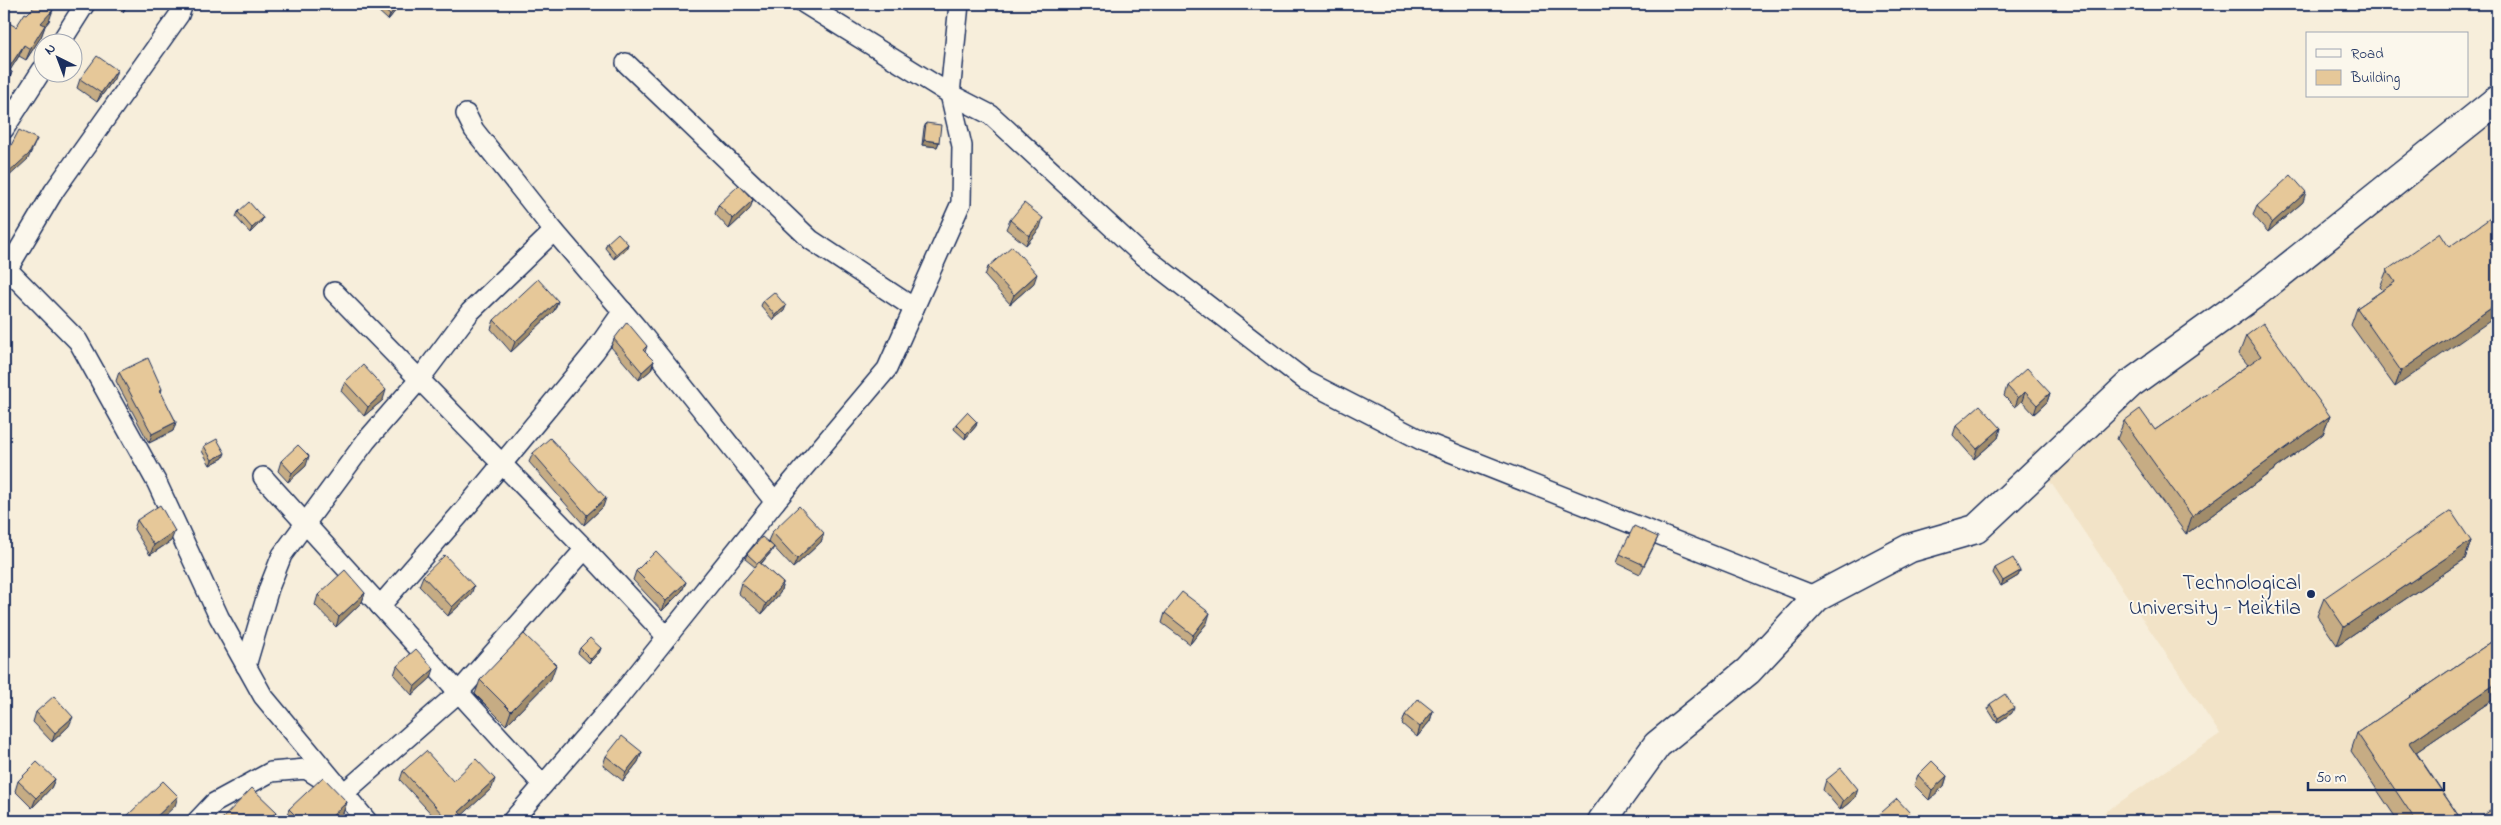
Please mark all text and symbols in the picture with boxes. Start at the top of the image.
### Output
north arrow [32,32,82,82]
legend [2306,32,2468,98]
text: N [40,38,61,60]
text: Road [2351,43,2384,65]
text: Building [2350,67,2400,90]
place label: Technological University - Meiktila [2129,568,2301,626]
marker: Technological University - Meiktila [2305,588,2317,600]
scale bar [2308,760,2445,792]
text: 50 m [2316,767,2347,789]

